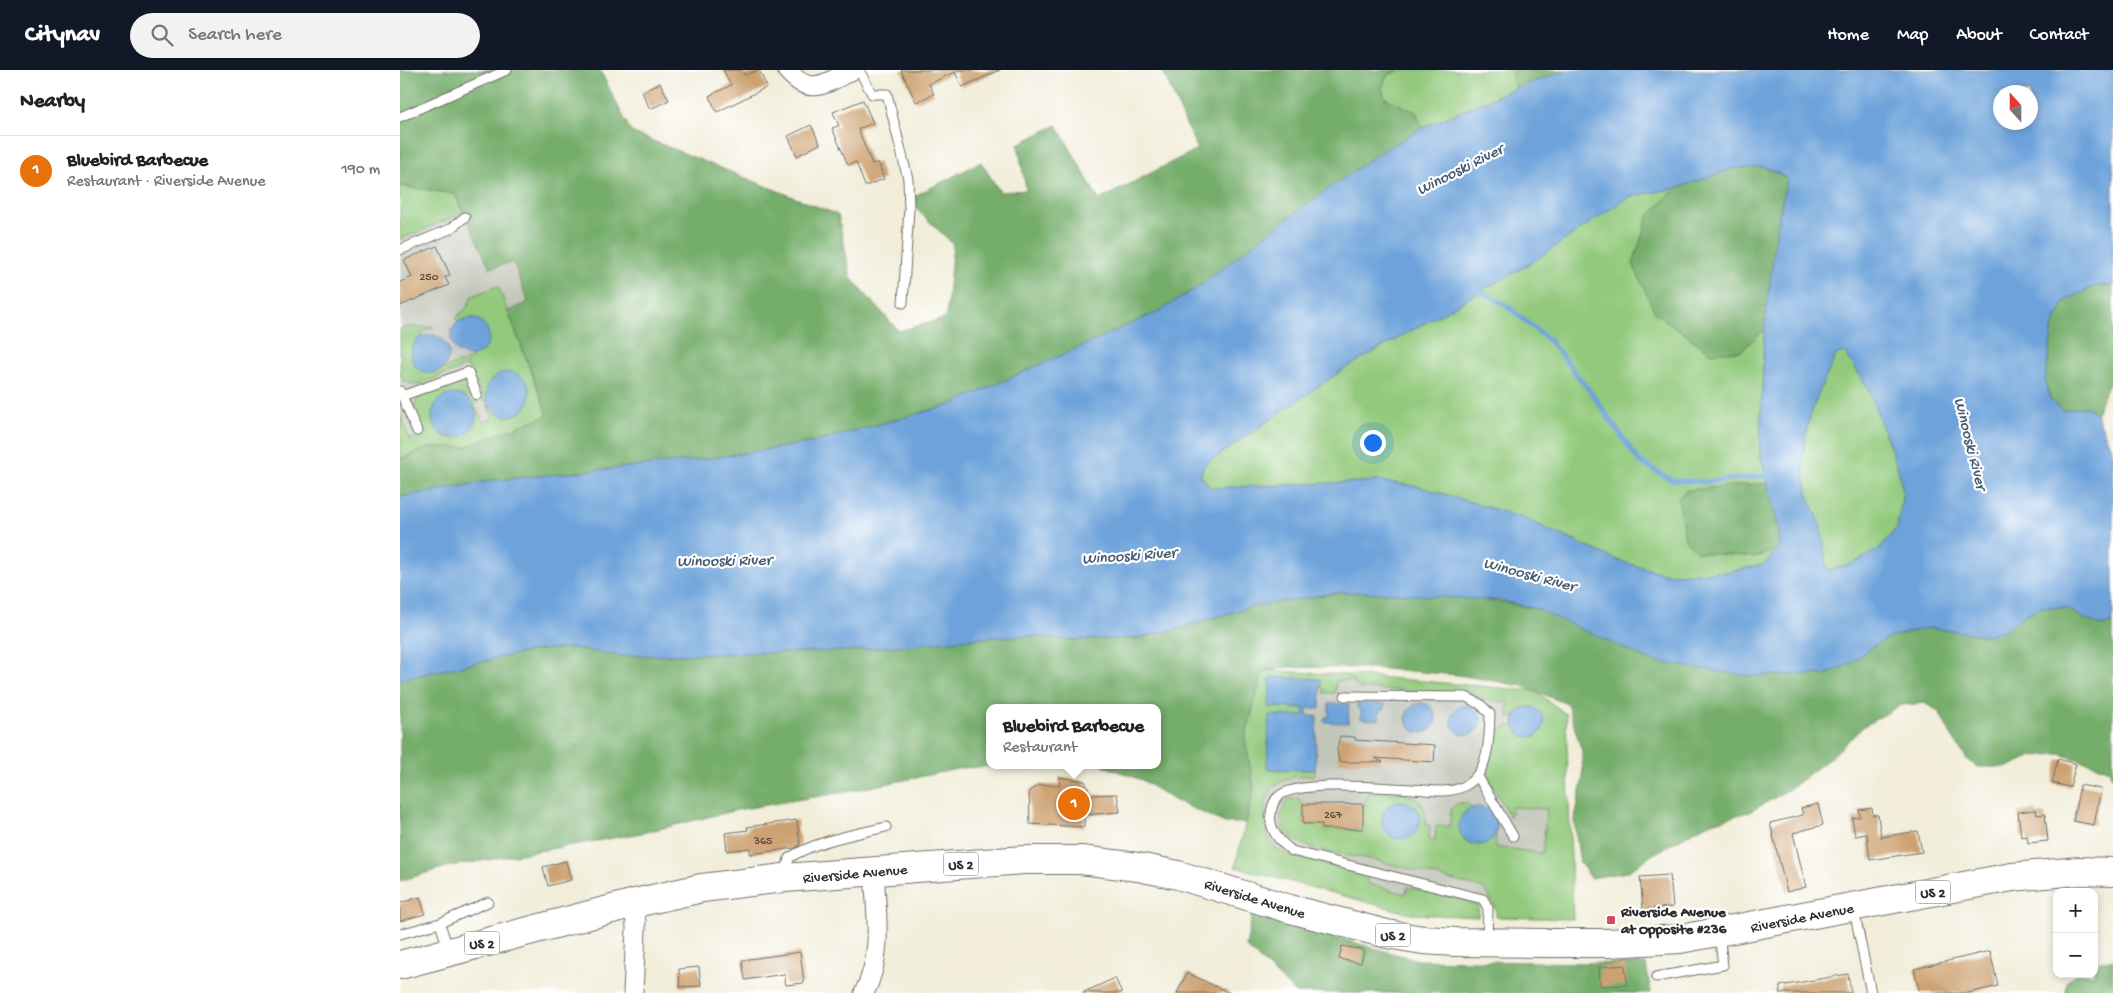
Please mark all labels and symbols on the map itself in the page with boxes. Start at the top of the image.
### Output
north arrow [1993,85,2038,130]
water label: Winooski River [1414,140,1510,201]
house number: 250 [419,271,439,285]
water label: Winooski River [1948,396,1990,495]
your location [1360,430,1386,456]
water label: Winooski River [1082,544,1180,570]
water label: Winooski River [677,552,775,573]
water label: Winooski River [1481,555,1580,599]
pin: 1 [1058,785,1090,823]
house number: 267 [1324,809,1343,823]
house number: 365 [753,835,772,849]
road number: US 2 [944,852,978,876]
street label: Riverside Avenue [802,861,908,889]
street label: Riverside Avenue [1202,876,1307,924]
road number: US 2 [1916,880,1950,904]
street label: Riverside Avenue [1749,900,1856,938]
place label: Riverside Avenue at Opposite #236 [1620,904,1727,939]
marker: Riverside Avenue at Opposite #236 [1605,914,1617,926]
road number: US 2 [1376,924,1410,946]
road number: US 2 [464,931,500,954]

